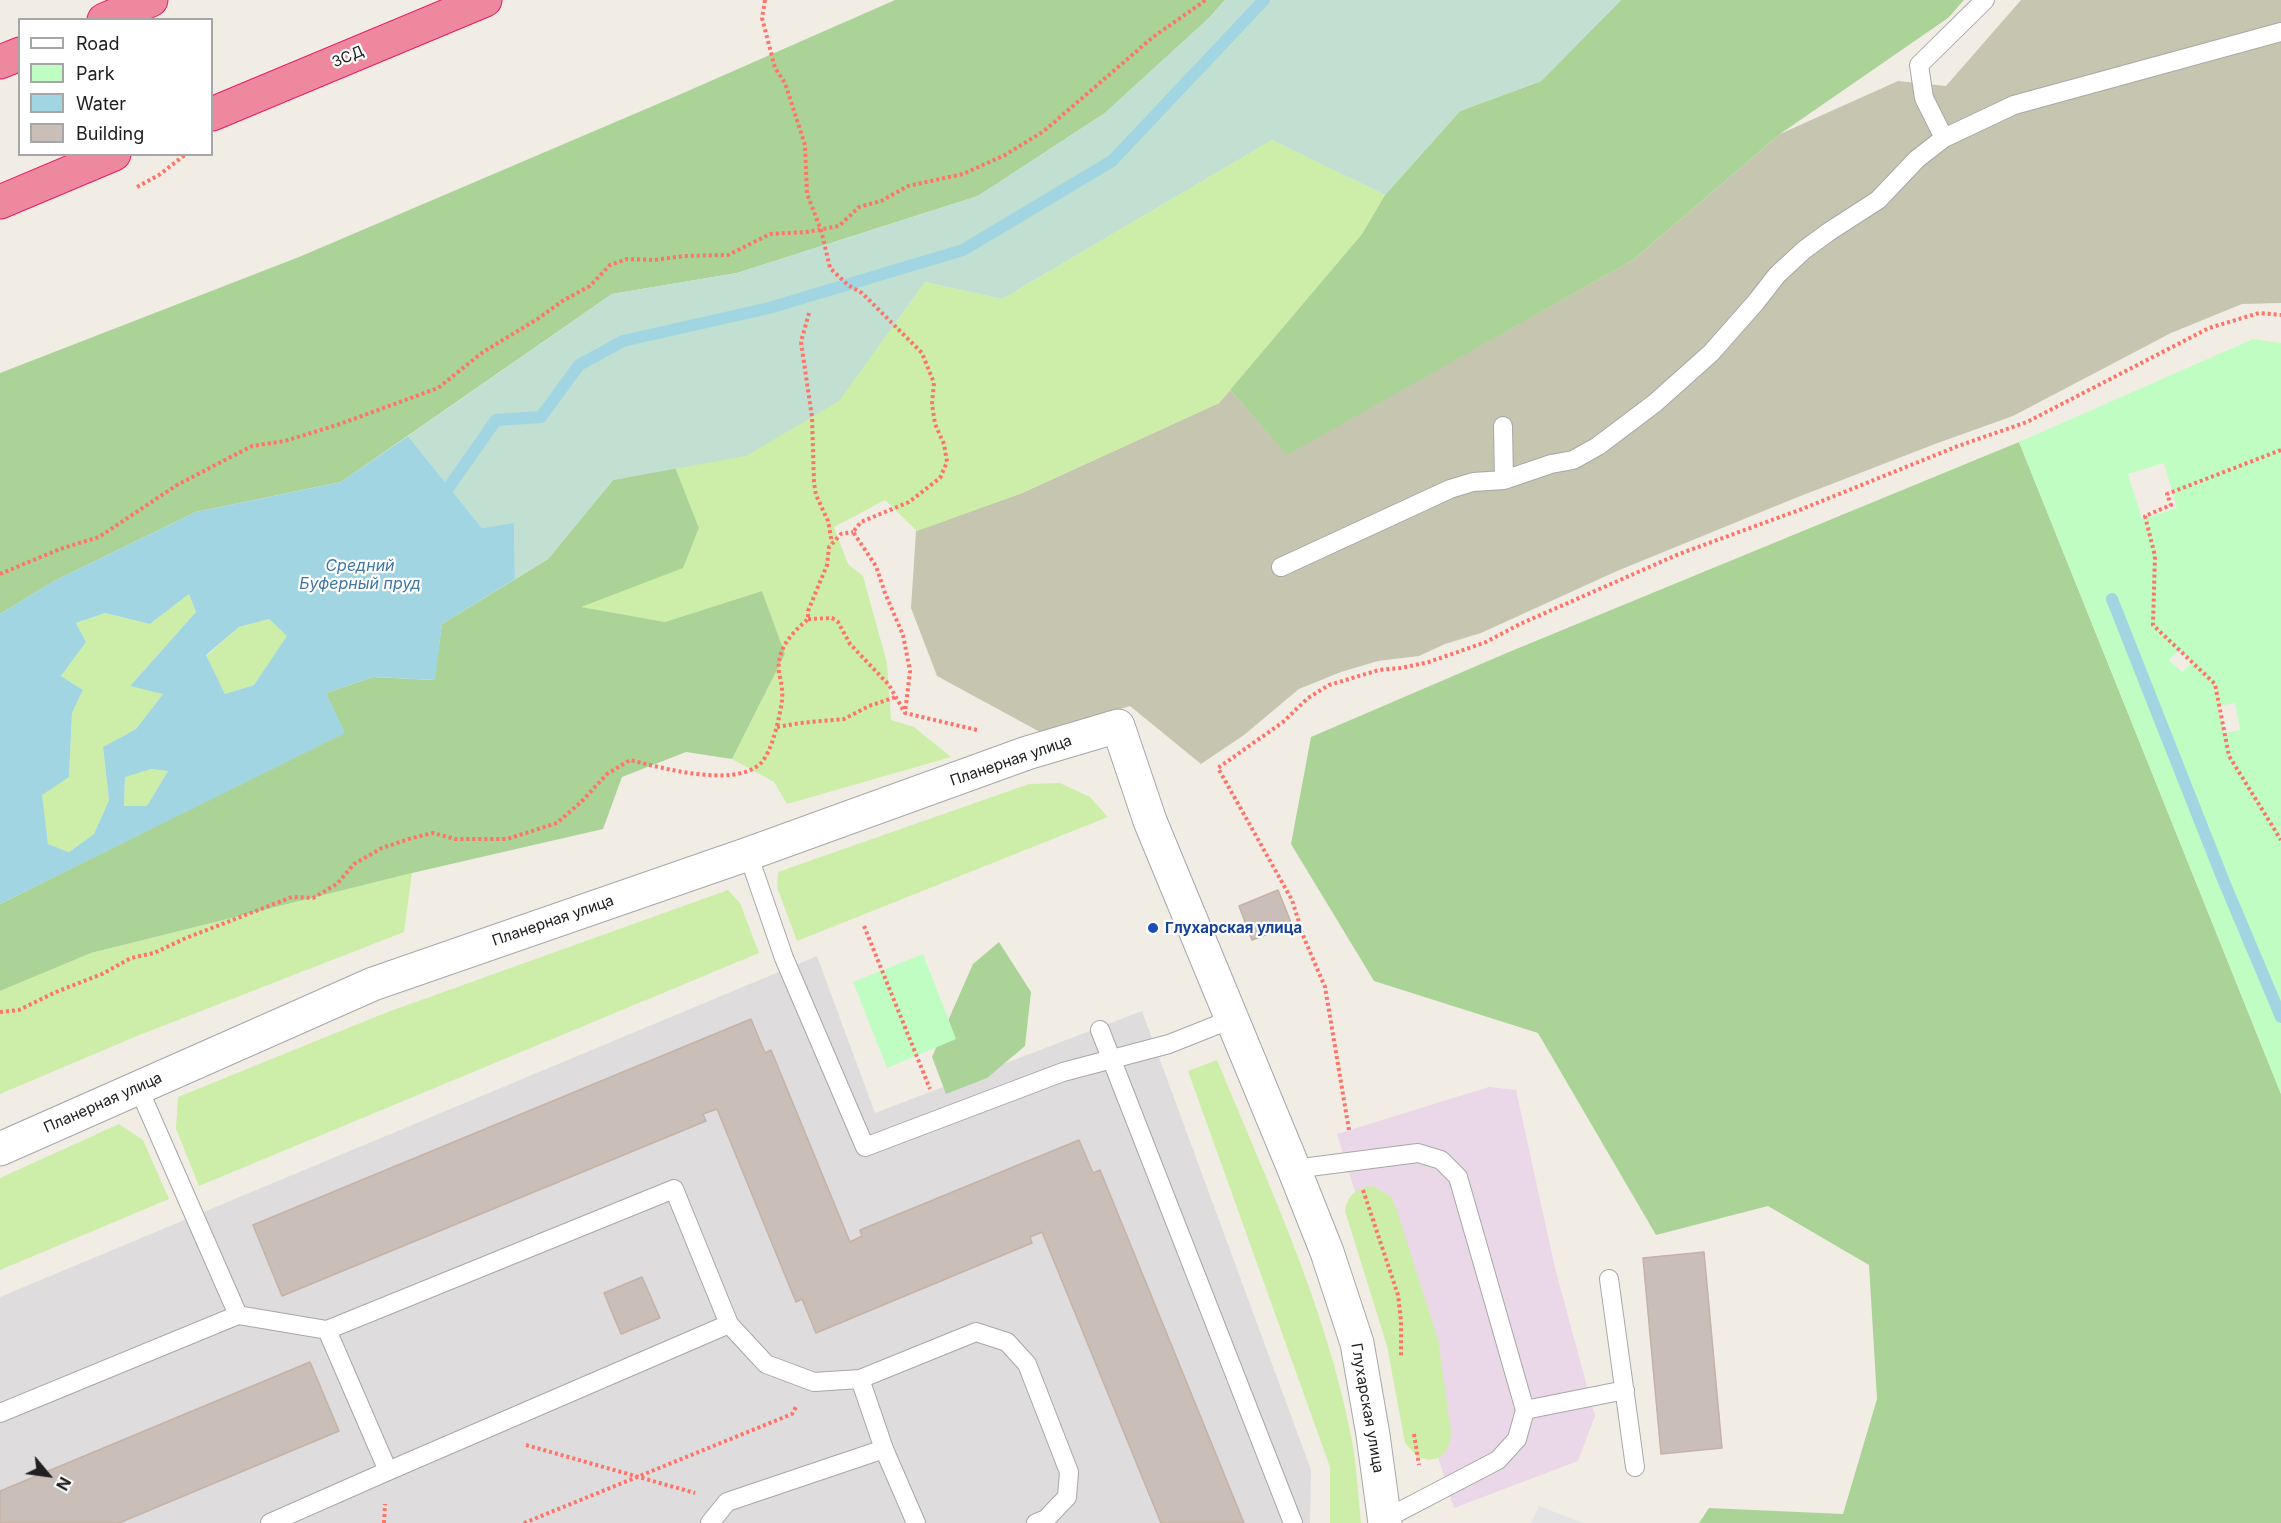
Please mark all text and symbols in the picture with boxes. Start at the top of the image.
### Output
legend [18,18,213,156]
text: Road [76,33,119,54]
street label: ЗСД [330,42,366,72]
text: Park [76,63,115,84]
text: Water [76,93,126,114]
text: Building [76,123,144,144]
water label: Средний Буферный пруд [299,556,421,594]
street label: Планерная улица [948,732,1074,790]
street label: Планерная улица [490,892,616,950]
place label: Глухарская улица [1165,919,1302,937]
marker: Глухарская улица [1146,921,1160,935]
street label: Планерная улица [41,1069,165,1137]
street label: Глухарская улица [1347,1342,1387,1474]
north arrow [18,1445,78,1505]
text: N [52,1474,75,1494]

